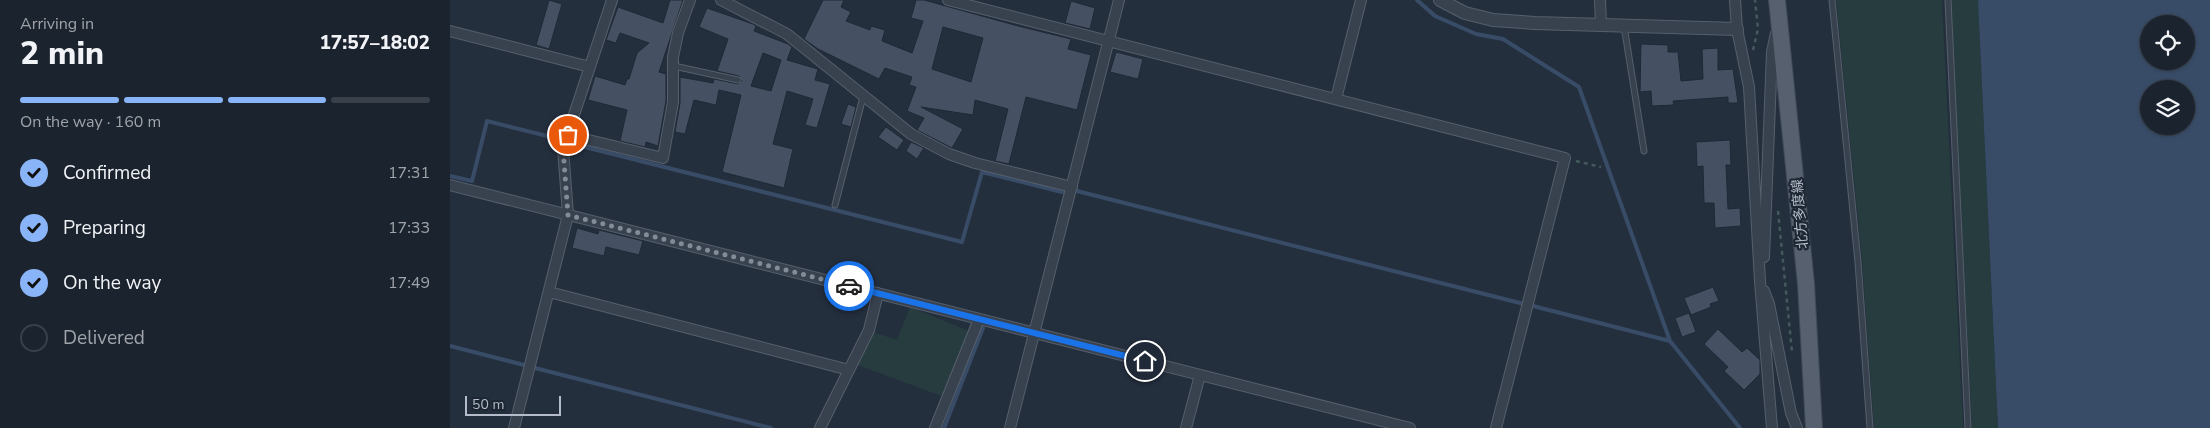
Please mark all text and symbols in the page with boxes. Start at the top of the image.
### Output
text: Arriving in [20,13,94,35]
map controls [2140,15,2195,135]
button: locate [2140,15,2195,70]
text: 17:57–18:02 [319,30,430,56]
text: 2 min [20,32,104,75]
button: layers [2140,80,2195,135]
text: On the way · 160 m [20,111,161,133]
pin [547,114,589,156]
icon: bag [554,121,582,149]
icon: check [20,159,48,187]
text: Confirmed [63,160,151,186]
text: 17:31 [388,162,430,184]
street label: 北方多度線 [1787,178,1813,250]
icon: check [20,214,48,242]
text: Preparing [63,215,146,241]
text: 17:33 [388,217,430,239]
courier [824,261,874,311]
icon: check [20,269,48,297]
text: On the way [63,270,161,296]
text: 17:49 [388,272,430,294]
icon: car [835,272,863,300]
text: Delivered [63,325,145,351]
pin [1124,340,1166,382]
icon: home [1131,347,1159,375]
scale bar [465,393,561,416]
text: 50 m [472,395,504,414]

